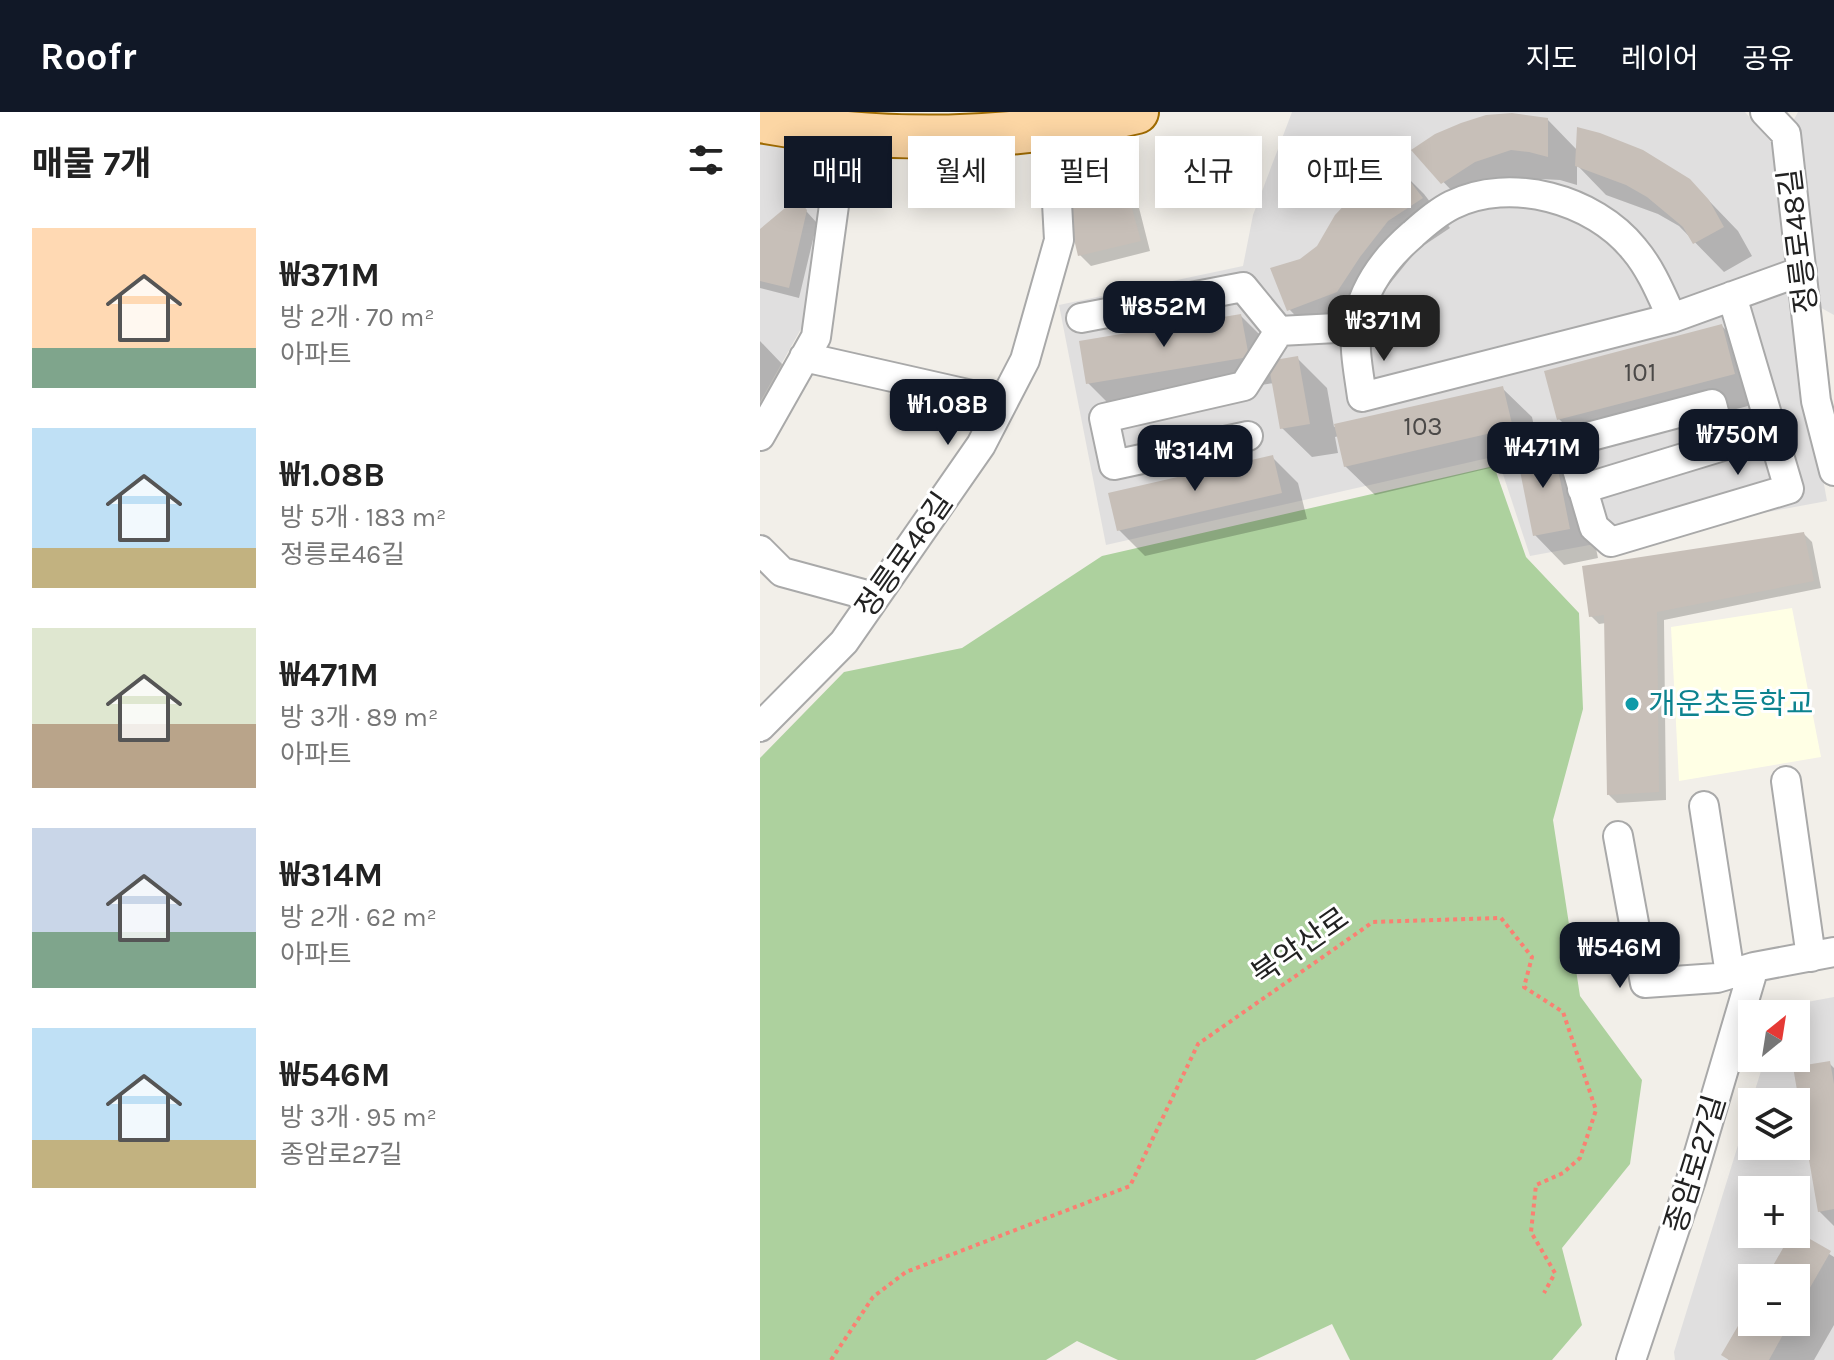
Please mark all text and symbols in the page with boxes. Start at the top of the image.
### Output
text: Roofr [40,34,136,79]
text: 지도 [1526,42,1577,75]
text: 레이어 [1621,42,1698,75]
text: 공유 [1742,42,1794,75]
chip: 매매 [784,136,892,208]
chip: 월세 [908,136,1015,208]
chip: 필터 [1031,136,1139,208]
chip: 신규 [1155,136,1262,208]
chip: 아파트 [1278,136,1411,208]
icon: filters [684,138,728,182]
text: 매물 7개 [32,144,151,184]
street label: 정릉로48길 [1771,167,1825,315]
text: ₩371M [280,255,380,295]
icon: home [96,260,192,356]
pin: ₩852M [1108,281,1220,349]
text: ₩852M [1121,291,1207,322]
pin: ₩371M [1328,295,1440,363]
text: 방 2개 · 70 m² [280,302,435,333]
text: ₩371M [1346,305,1422,336]
text: 아파트 [280,339,352,370]
house number: 101 [1624,357,1656,388]
pin: ₩1.08B [883,379,1013,447]
text: ₩1.08B [908,389,988,420]
pin: ₩750M [1682,409,1794,477]
house number: 103 [1403,411,1443,442]
text: ₩750M [1697,419,1779,450]
pin: ₩471M [1487,422,1599,490]
pin: ₩314M [1139,425,1251,493]
text: ₩471M [1505,432,1581,463]
text: ₩314M [1156,435,1235,466]
text: ₩1.08B [280,455,385,495]
icon: home [96,460,192,556]
street label: 정릉로46길 [848,486,960,624]
text: 방 5개 · 183 m² [280,502,447,533]
text: 정릉로46길 [280,539,405,570]
text: ₩471M [280,655,379,695]
icon: home [96,660,192,756]
place label: 개운초등학교 [1648,686,1814,722]
marker: 개운초등학교 [1623,695,1641,713]
text: 방 3개 · 89 m² [280,702,438,733]
text: 아파트 [280,739,352,770]
text: ₩314M [280,855,383,895]
icon: home [96,860,192,956]
street label: 북악산로 [1244,900,1356,992]
text: 방 2개 · 62 m² [280,902,437,933]
pin: ₩546M [1564,922,1676,990]
text: ₩546M [1578,932,1662,963]
text: 아파트 [280,939,352,970]
north arrow [1738,1000,1810,1072]
map controls [1738,1000,1810,1336]
text: ₩546M [280,1055,390,1095]
icon: home [96,1060,192,1156]
button: layers [1738,1088,1810,1160]
street label: 종암로27길 [1657,1091,1733,1237]
text: 방 3개 · 95 m² [280,1102,437,1133]
text: 종암로27길 [280,1139,403,1170]
button: + [1738,1176,1810,1248]
button: − [1738,1264,1810,1336]

